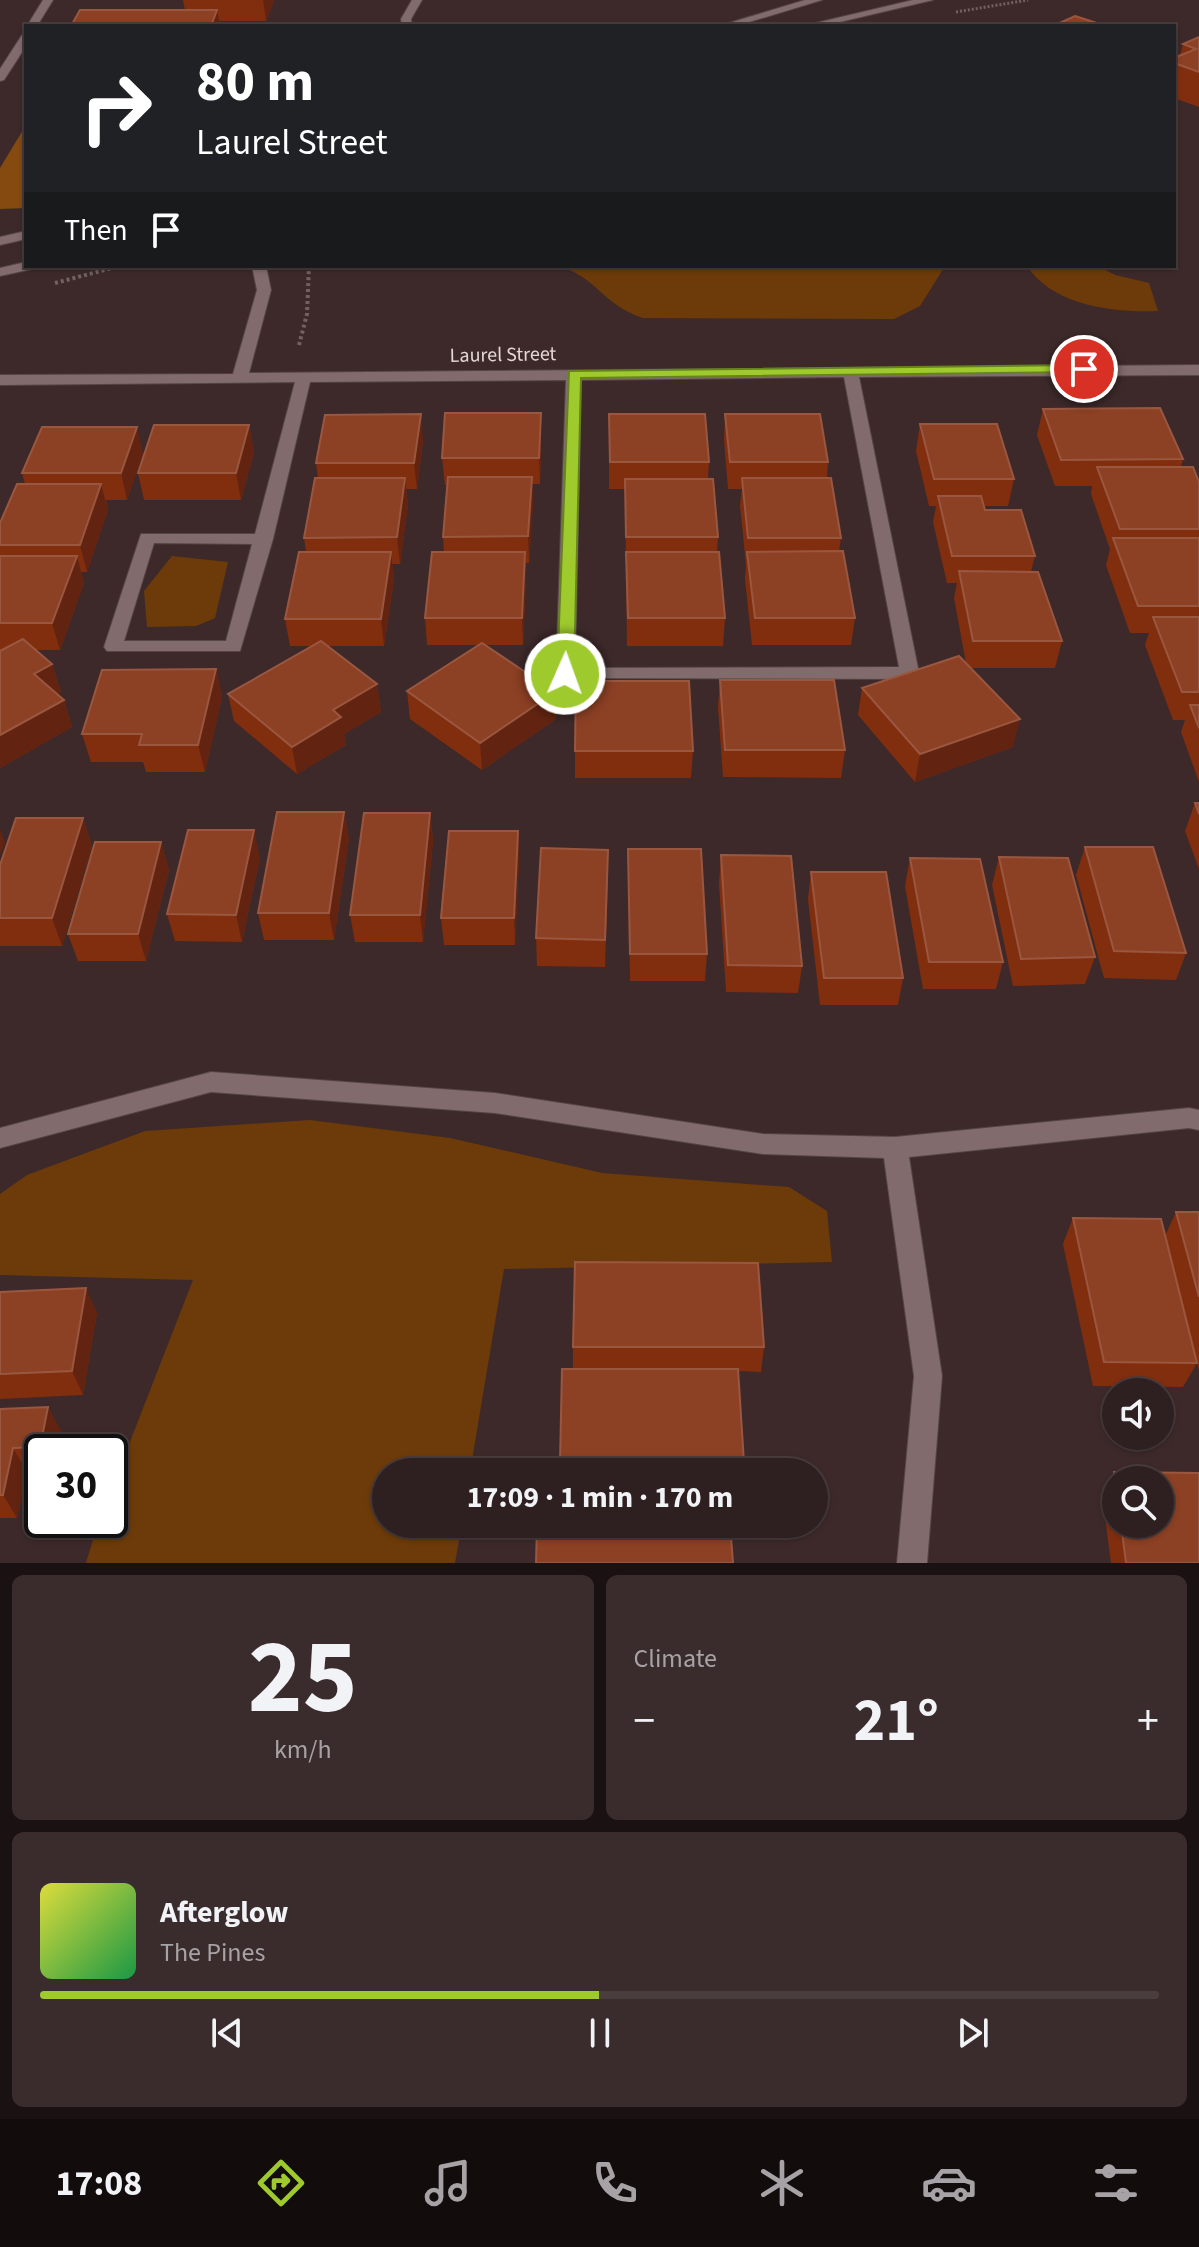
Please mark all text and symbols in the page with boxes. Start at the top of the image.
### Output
text: 80 m [196,43,314,122]
icon: right [64,56,168,160]
text: Laurel Street [196,117,388,168]
icon: arrive [144,208,188,252]
text: Then [64,209,128,252]
pin [1050,335,1118,403]
street label: Laurel Street [449,340,557,370]
icon: arrive [1062,347,1106,391]
position arrow [523,632,607,716]
map controls [1102,1378,1174,1538]
button: sound [1102,1378,1174,1450]
speed limit sign: 30 [24,1434,128,1538]
button: search [1102,1466,1174,1538]
text: 17:09 · 1 min · 170 m [467,1476,733,1519]
text: 25 [248,1605,358,1753]
text: Climate [634,1640,717,1677]
text: 21° [854,1679,939,1764]
text: − [634,1690,655,1753]
text: + [1137,1690,1159,1753]
text: km/h [274,1731,332,1768]
text: Afterglow [160,1891,288,1934]
text: The Pines [160,1934,265,1971]
icon: previous [205,2011,249,2055]
icon: pause [578,2011,622,2055]
icon: next [951,2011,995,2055]
icon: directions [253,2155,309,2211]
icon: music [420,2155,476,2211]
icon: phone [587,2155,643,2211]
icon: climate [754,2155,810,2211]
icon: car [921,2155,977,2211]
icon: filters [1088,2155,1144,2211]
text: 17:08 [55,2158,142,2209]

